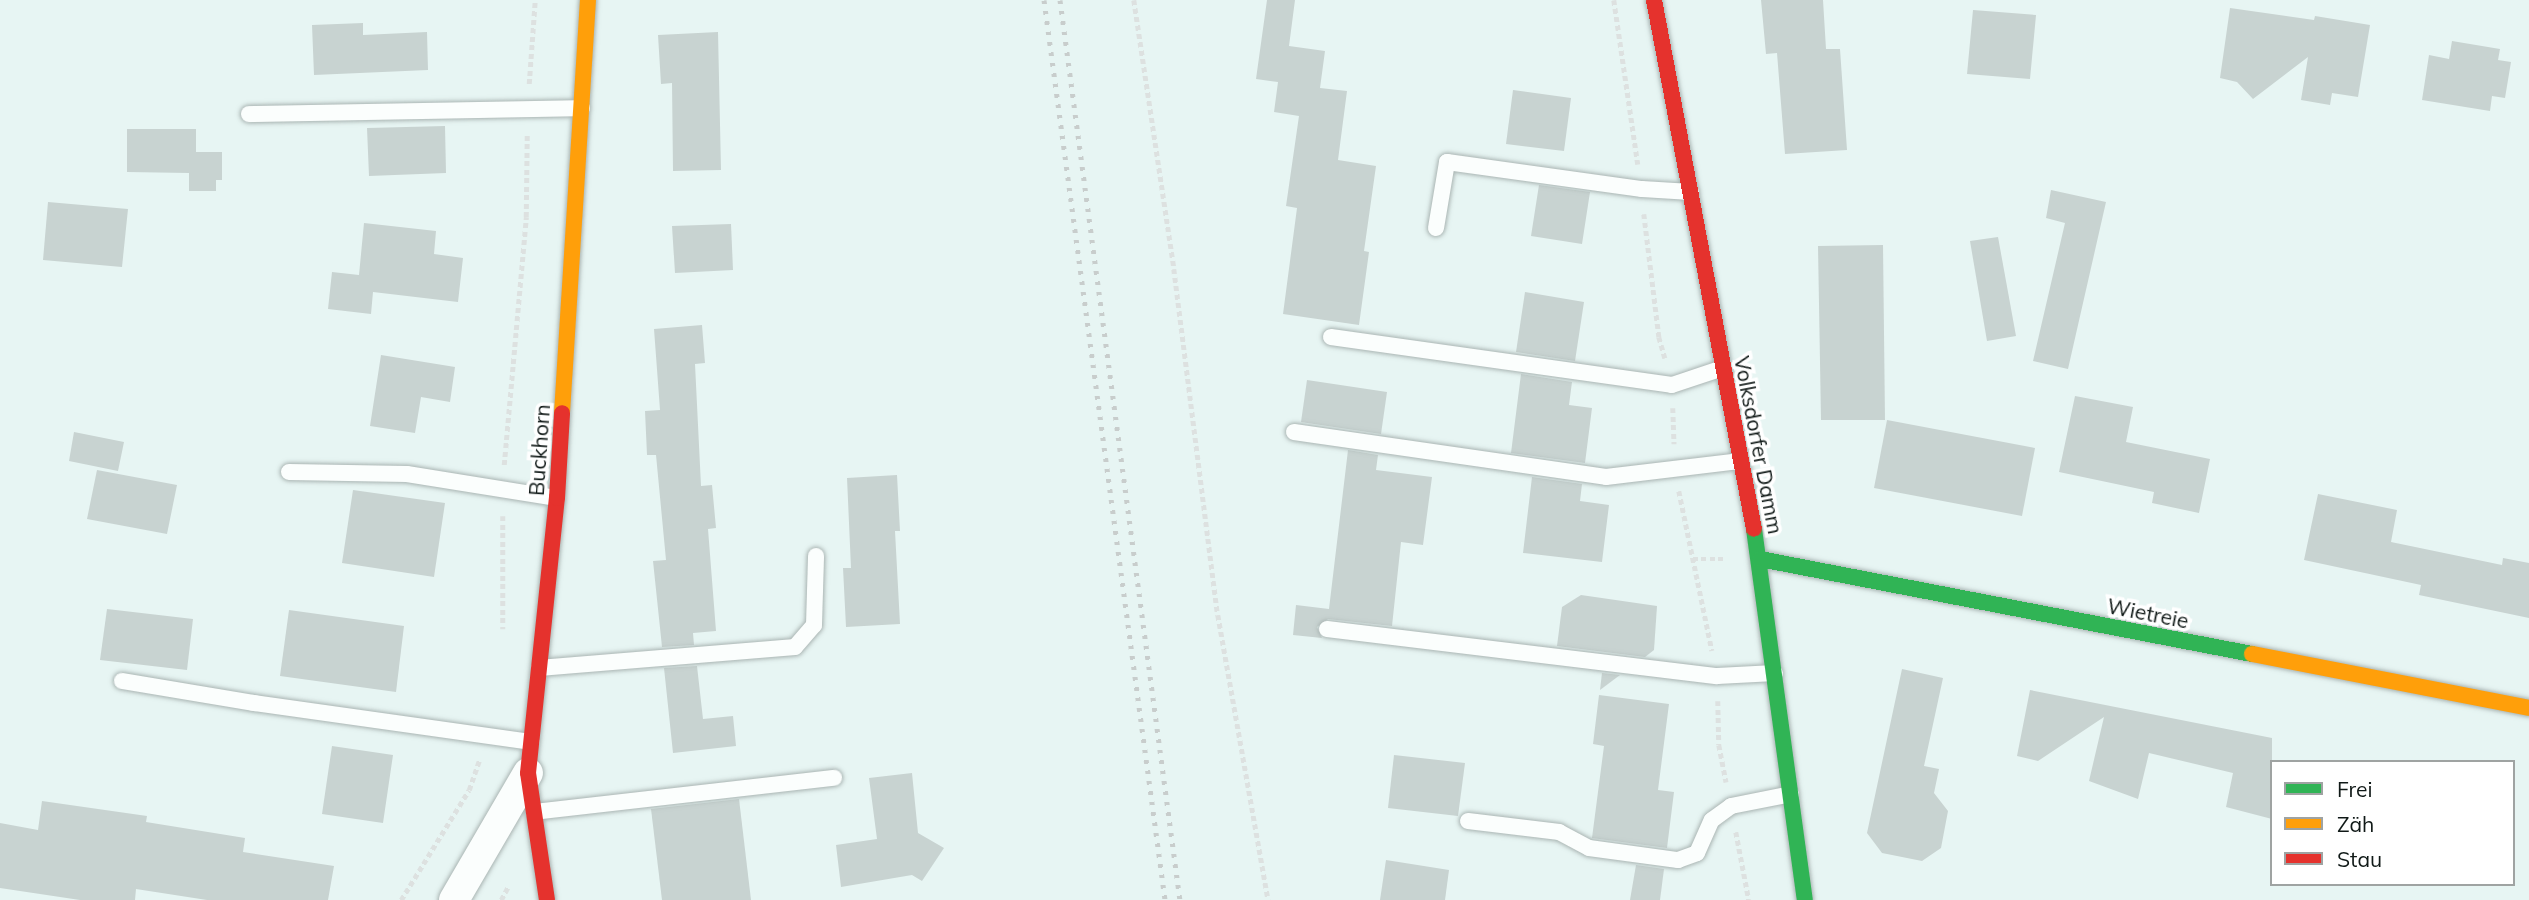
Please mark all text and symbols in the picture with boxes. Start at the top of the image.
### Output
street label: Volksdorfer Damm [1729,354,1789,536]
street label: Buckhorn [523,403,555,497]
street label: Wietreie [2105,593,2191,633]
legend [2270,760,2515,886]
text: Frei [2337,776,2373,802]
text: Zäh [2337,811,2374,837]
text: Stau [2337,846,2382,872]

